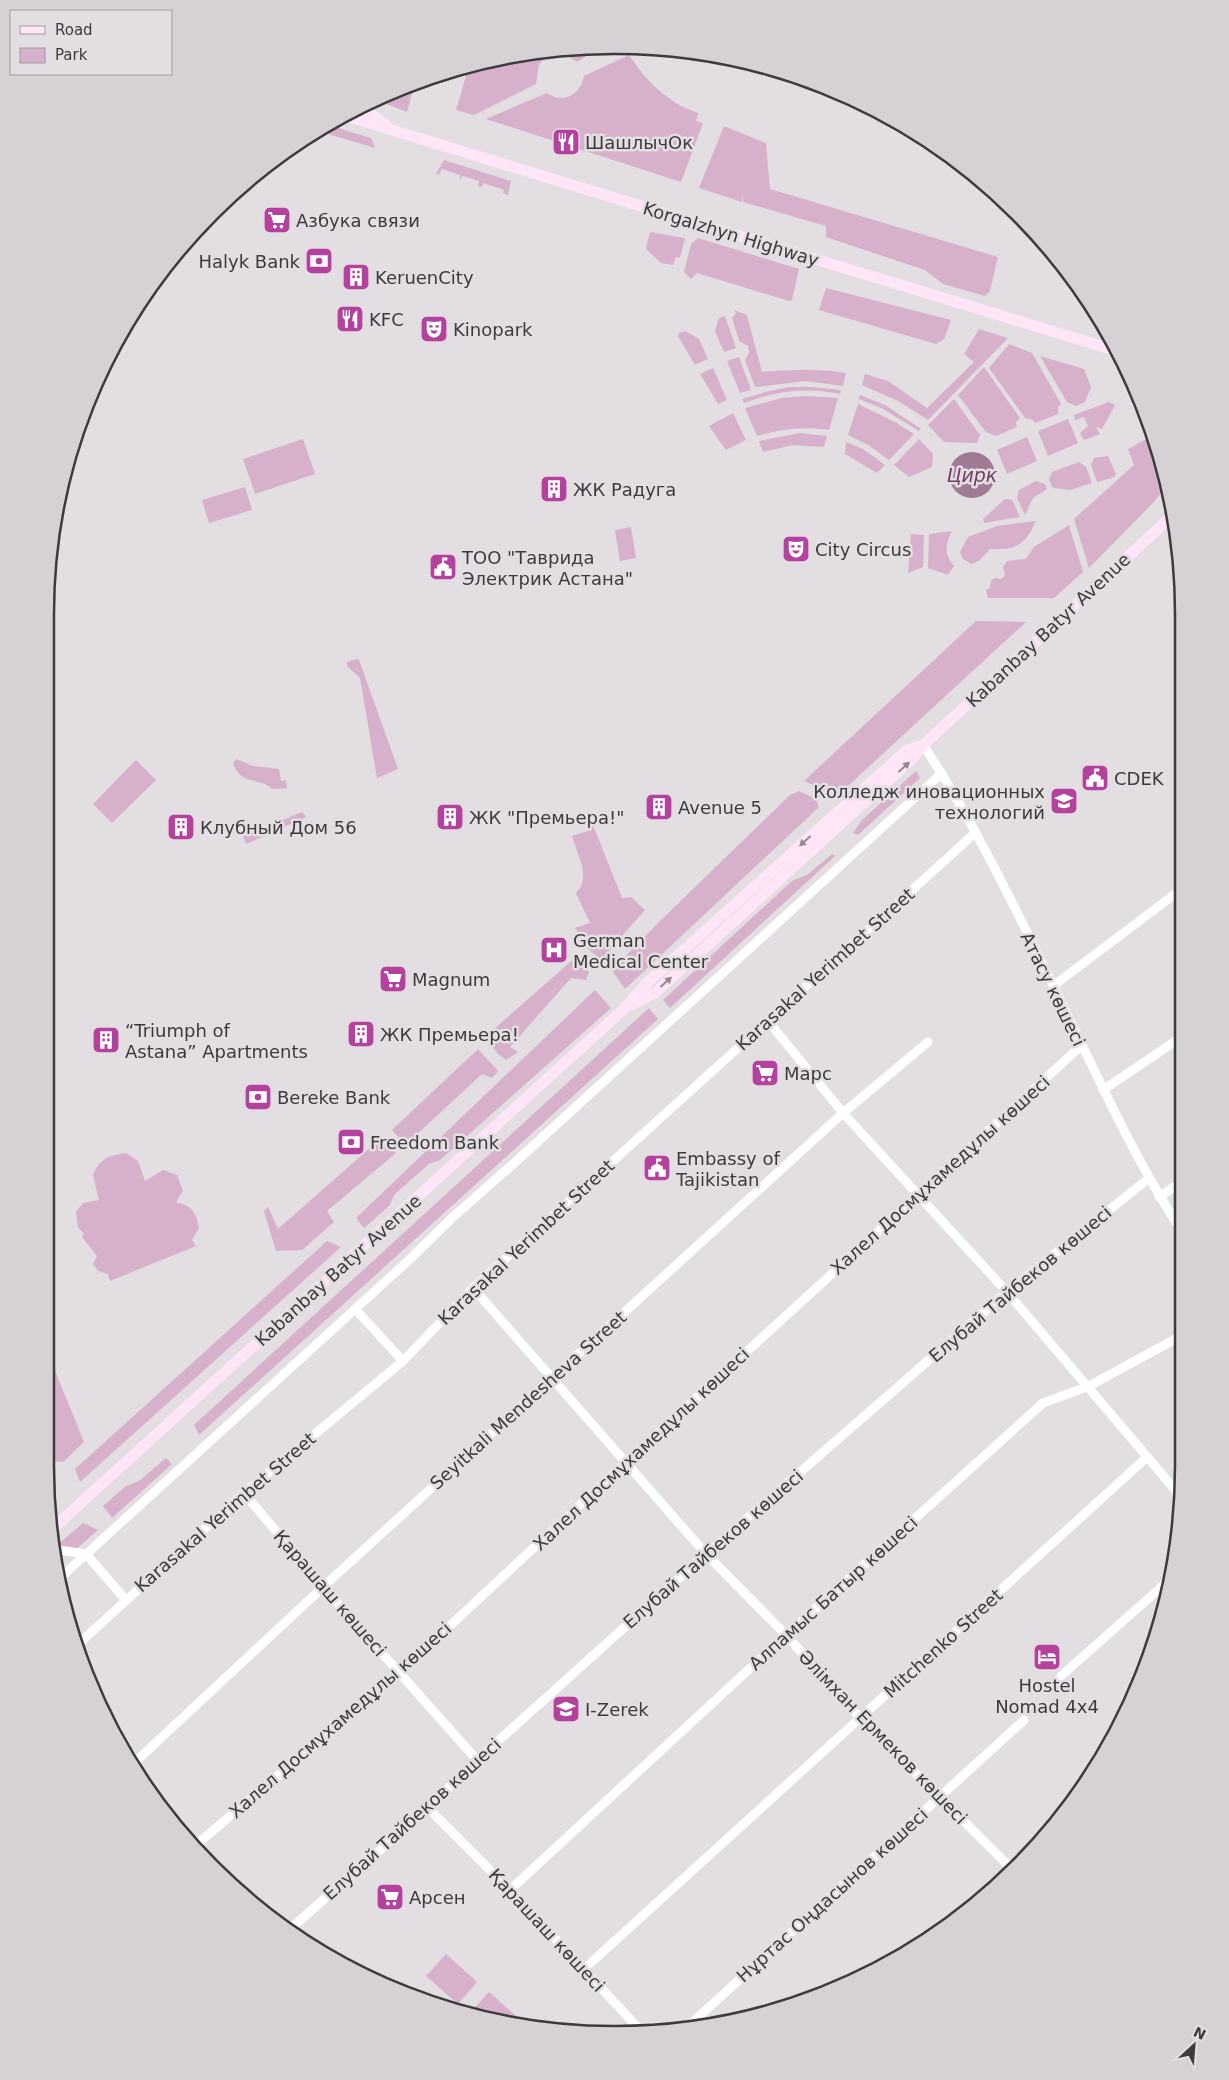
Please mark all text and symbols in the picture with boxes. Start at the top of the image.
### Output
legend [10,10,172,75]
text: Road [55,21,93,39]
text: Park [55,46,88,64]
restaurant icon: ШашлычОк [551,127,581,157]
place label: ШашлычОк [585,132,693,153]
street label: Korgalzhyn Highway [640,197,822,271]
supermarket icon: Азбука связи [262,205,292,235]
place label: Азбука связи [296,210,420,231]
bank icon: Halyk Bank [304,246,334,276]
place label: Halyk Bank [198,251,301,272]
building icon: KeruenCity [341,262,371,292]
place label: KeruenCity [375,267,474,288]
restaurant icon: KFC [335,304,365,334]
place label: KFC [369,309,404,330]
theatre icon: Kinopark [419,314,449,344]
place label: Kinopark [453,319,533,340]
water label: Цирк [947,464,998,486]
building icon: ЖК Радуга [539,474,569,504]
place label: ЖК Радуга [573,479,676,500]
theatre icon: City Circus [781,534,811,564]
place label: City Circus [815,539,911,560]
place label: ТОО "Таврида Электрик Астана" [461,547,633,589]
street label: Kabanbay Batyr Avenue [962,549,1134,711]
public building icon: ТОО "Таврида Электрик Астана" [428,552,458,582]
one-way arrow [897,761,909,773]
public building icon: CDEK [1080,763,1110,793]
place label: CDEK [1114,768,1165,789]
place label: Колледж иновационных технологий [813,781,1045,823]
school or university icon: Колледж иновационных технологий [1049,786,1079,816]
building icon: Avenue 5 [644,792,674,822]
place label: Avenue 5 [678,797,762,818]
building icon: ЖК "Премьера!" [435,802,465,832]
place label: ЖК "Премьера!" [469,807,624,828]
building icon: Клубный Дом 56 [166,812,196,842]
place label: Клубный Дом 56 [200,817,357,838]
one-way arrow [799,835,811,847]
street label: Karasakal Yerimbet Street [731,883,919,1055]
street label: Атасу көшесі [1016,928,1090,1050]
place label: German Medical Center [573,930,709,972]
hospital icon: German Medical Center [539,935,569,965]
supermarket icon: Magnum [378,964,408,994]
place label: Magnum [412,969,490,990]
one-way arrow [660,976,672,988]
building icon: ЖК Премьера! [346,1019,376,1049]
place label: “Triumph of Astana” Apartments [125,1020,308,1062]
place label: ЖК Премьера! [380,1024,519,1045]
building icon: “Triumph of Astana” Apartments [91,1025,121,1055]
supermarket icon: Марс [750,1058,780,1088]
place label: Марс [784,1063,832,1084]
street label: Халел Досмұхамедұлы көшесі [826,1071,1054,1279]
bank icon: Bereke Bank [243,1082,273,1112]
place label: Bereke Bank [277,1087,391,1108]
bank icon: Freedom Bank [336,1127,366,1157]
place label: Freedom Bank [370,1132,500,1153]
place label: Embassy of Tajikistan [675,1148,781,1190]
public building icon: Embassy of Tajikistan [642,1153,672,1183]
street label: Karasakal Yerimbet Street [434,1155,618,1329]
street label: Kabanbay Batyr Avenue [251,1190,425,1350]
street label: Елубай Тайбеков көшесі [925,1202,1115,1366]
street label: Seyitkali Mendesheva Street [426,1306,630,1494]
street label: Халел Досмұхамедұлы көшесі [529,1343,753,1555]
street label: Karasakal Yerimbet Street [130,1428,320,1596]
street label: Елубай Тайбеков көшесі [619,1465,807,1633]
street label: Алпамыс Батыр көшесі [744,1512,922,1674]
street label: Қарашаш көшесі [269,1526,391,1660]
street label: Mitchenko Street [879,1584,1007,1702]
street label: Халел Досмұхамедұлы көшесі [225,1618,455,1822]
hotel icon: Hostel Nomad 4x4 [1032,1642,1062,1672]
street label: Әлімхан Ермеков көшесі [794,1646,972,1828]
place label: Hostel Nomad 4x4 [995,1675,1099,1717]
school or university icon: I-Zerek [551,1694,581,1724]
place label: I-Zerek [585,1699,649,1720]
street label: Елубай Тайбеков көшесі [319,1734,505,1904]
street label: Нұртас Оңдасынов көшесі [732,1804,932,1986]
street label: Қарашаш көшесі [485,1864,609,1996]
supermarket icon: Арсен [375,1882,405,1912]
place label: Арсен [409,1887,465,1908]
north arrow [1169,2020,1219,2070]
text: N [1191,2024,1208,2043]

